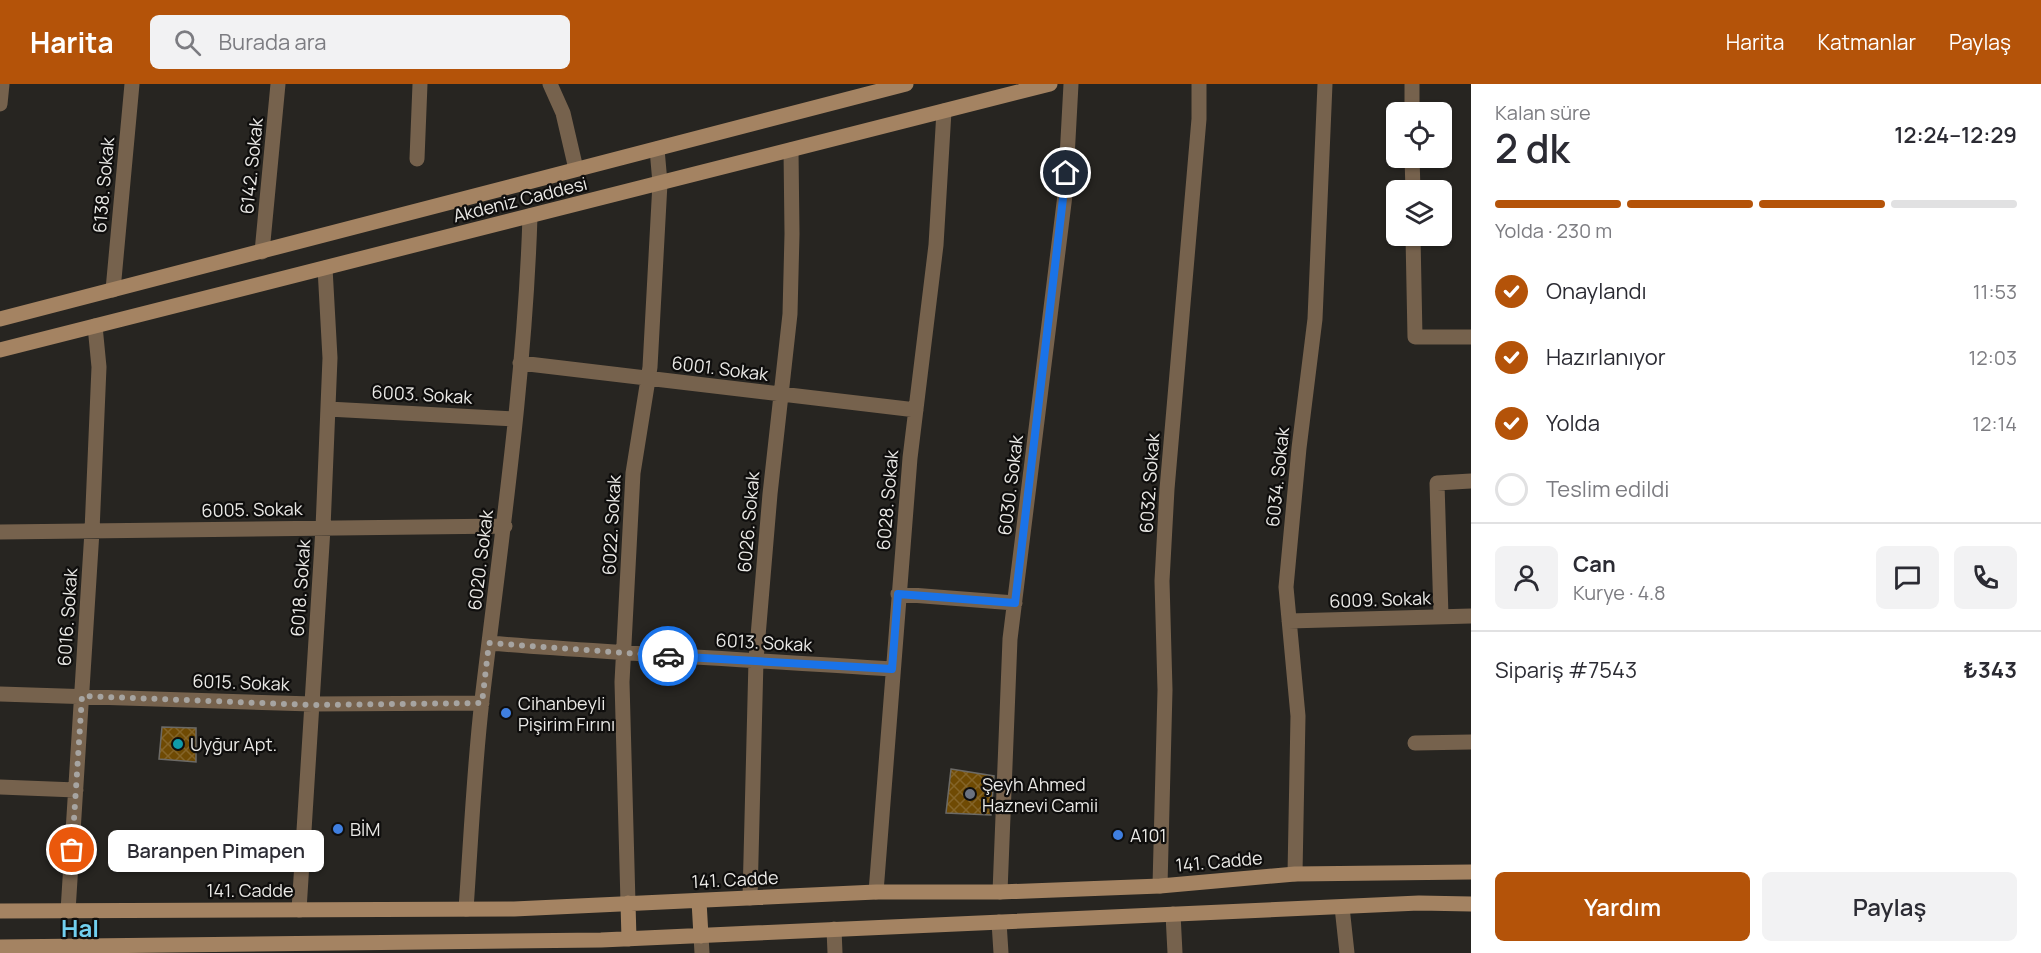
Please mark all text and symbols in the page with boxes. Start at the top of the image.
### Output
search box [150,15,570,69]
text: Harita [30,23,114,61]
icon: search [171,26,204,59]
text: Burada ara [219,27,326,57]
text: Harita [1726,28,1784,56]
text: Katmanlar [1817,28,1916,56]
text: Paylaş [1949,28,2011,56]
text: Kalan süre [1495,99,1591,126]
map controls [1386,102,1452,246]
button: locate [1386,102,1452,168]
street label: 6142. Sokak [234,116,268,215]
text: 12:24–12:29 [1894,120,2017,150]
text: 2 dk [1495,121,1570,175]
street label: 6138. Sokak [87,135,119,234]
pin [1040,147,1091,198]
icon: home [1049,156,1082,189]
street label: Akdeniz Caddesi [450,171,590,227]
button: layers [1386,180,1452,246]
text: Yolda · 230 m [1495,217,1612,244]
icon: check [1495,275,1528,308]
text: Onaylandı [1546,276,1647,306]
text: 11:53 [1973,278,2017,305]
icon: check [1495,341,1528,374]
text: Hazırlanıyor [1546,342,1666,372]
text: 12:03 [1969,344,2017,371]
street label: 6001. Sokak [670,350,771,386]
street label: 6003. Sokak [371,379,474,409]
icon: check [1495,407,1528,440]
text: Yolda [1546,408,1600,438]
text: 12:14 [1972,410,2017,437]
street label: 6034. Sokak [1260,425,1294,528]
street label: 6032. Sokak [1134,431,1165,534]
street label: 6030. Sokak [992,432,1028,537]
street label: 6028. Sokak [871,448,903,551]
street label: 6026. Sokak [732,469,764,574]
street label: 6022. Sokak [596,473,626,576]
text: Teslim edildi [1546,474,1669,504]
street label: 6005. Sokak [201,496,304,522]
street label: 6020. Sokak [462,507,498,612]
street label: 6018. Sokak [285,538,315,637]
button: person [1495,546,1558,609]
button: chat [1876,546,1939,609]
button: phone [1954,546,2017,609]
text: Can [1573,549,1616,579]
street label: 6016. Sokak [52,566,82,667]
text: Kurye · 4.8 [1573,579,1666,606]
street label: 6009. Sokak [1329,585,1432,613]
courier [638,626,698,686]
street label: 6013. Sokak [715,627,814,657]
icon: car [652,640,685,673]
text: Sipariş #7543 [1495,655,1637,685]
text: ₺343 [1964,655,2017,685]
street label: 6015. Sokak [192,668,291,696]
place label: Cihanbeyli Pişirim Fırını [518,691,615,736]
marker: Cihanbeyli Pişirim Fırını [499,706,513,720]
place label: Uyğur Apt. [190,732,277,756]
marker: Uyğur Apt. [171,737,185,751]
place label: Şeyh Ahmed Haznevi Camii [982,772,1098,817]
marker: Şeyh Ahmed Haznevi Camii [963,787,977,801]
place label: BİM [350,817,380,841]
marker: BİM [331,822,345,836]
place label: A101 [1130,823,1166,847]
pin [46,824,97,875]
marker: A101 [1111,828,1125,842]
callout: Baranpen Pimapen [108,829,324,871]
icon: bag [55,833,88,866]
text: Baranpen Pimapen [127,837,305,864]
street label: 141. Cadde [1175,845,1263,877]
street label: 141. Cadde [691,865,779,893]
button: Yardım [1495,872,1750,941]
button: Paylaş [1762,872,2017,941]
street label: 141. Cadde [207,878,293,902]
district label: Hal [61,911,99,944]

